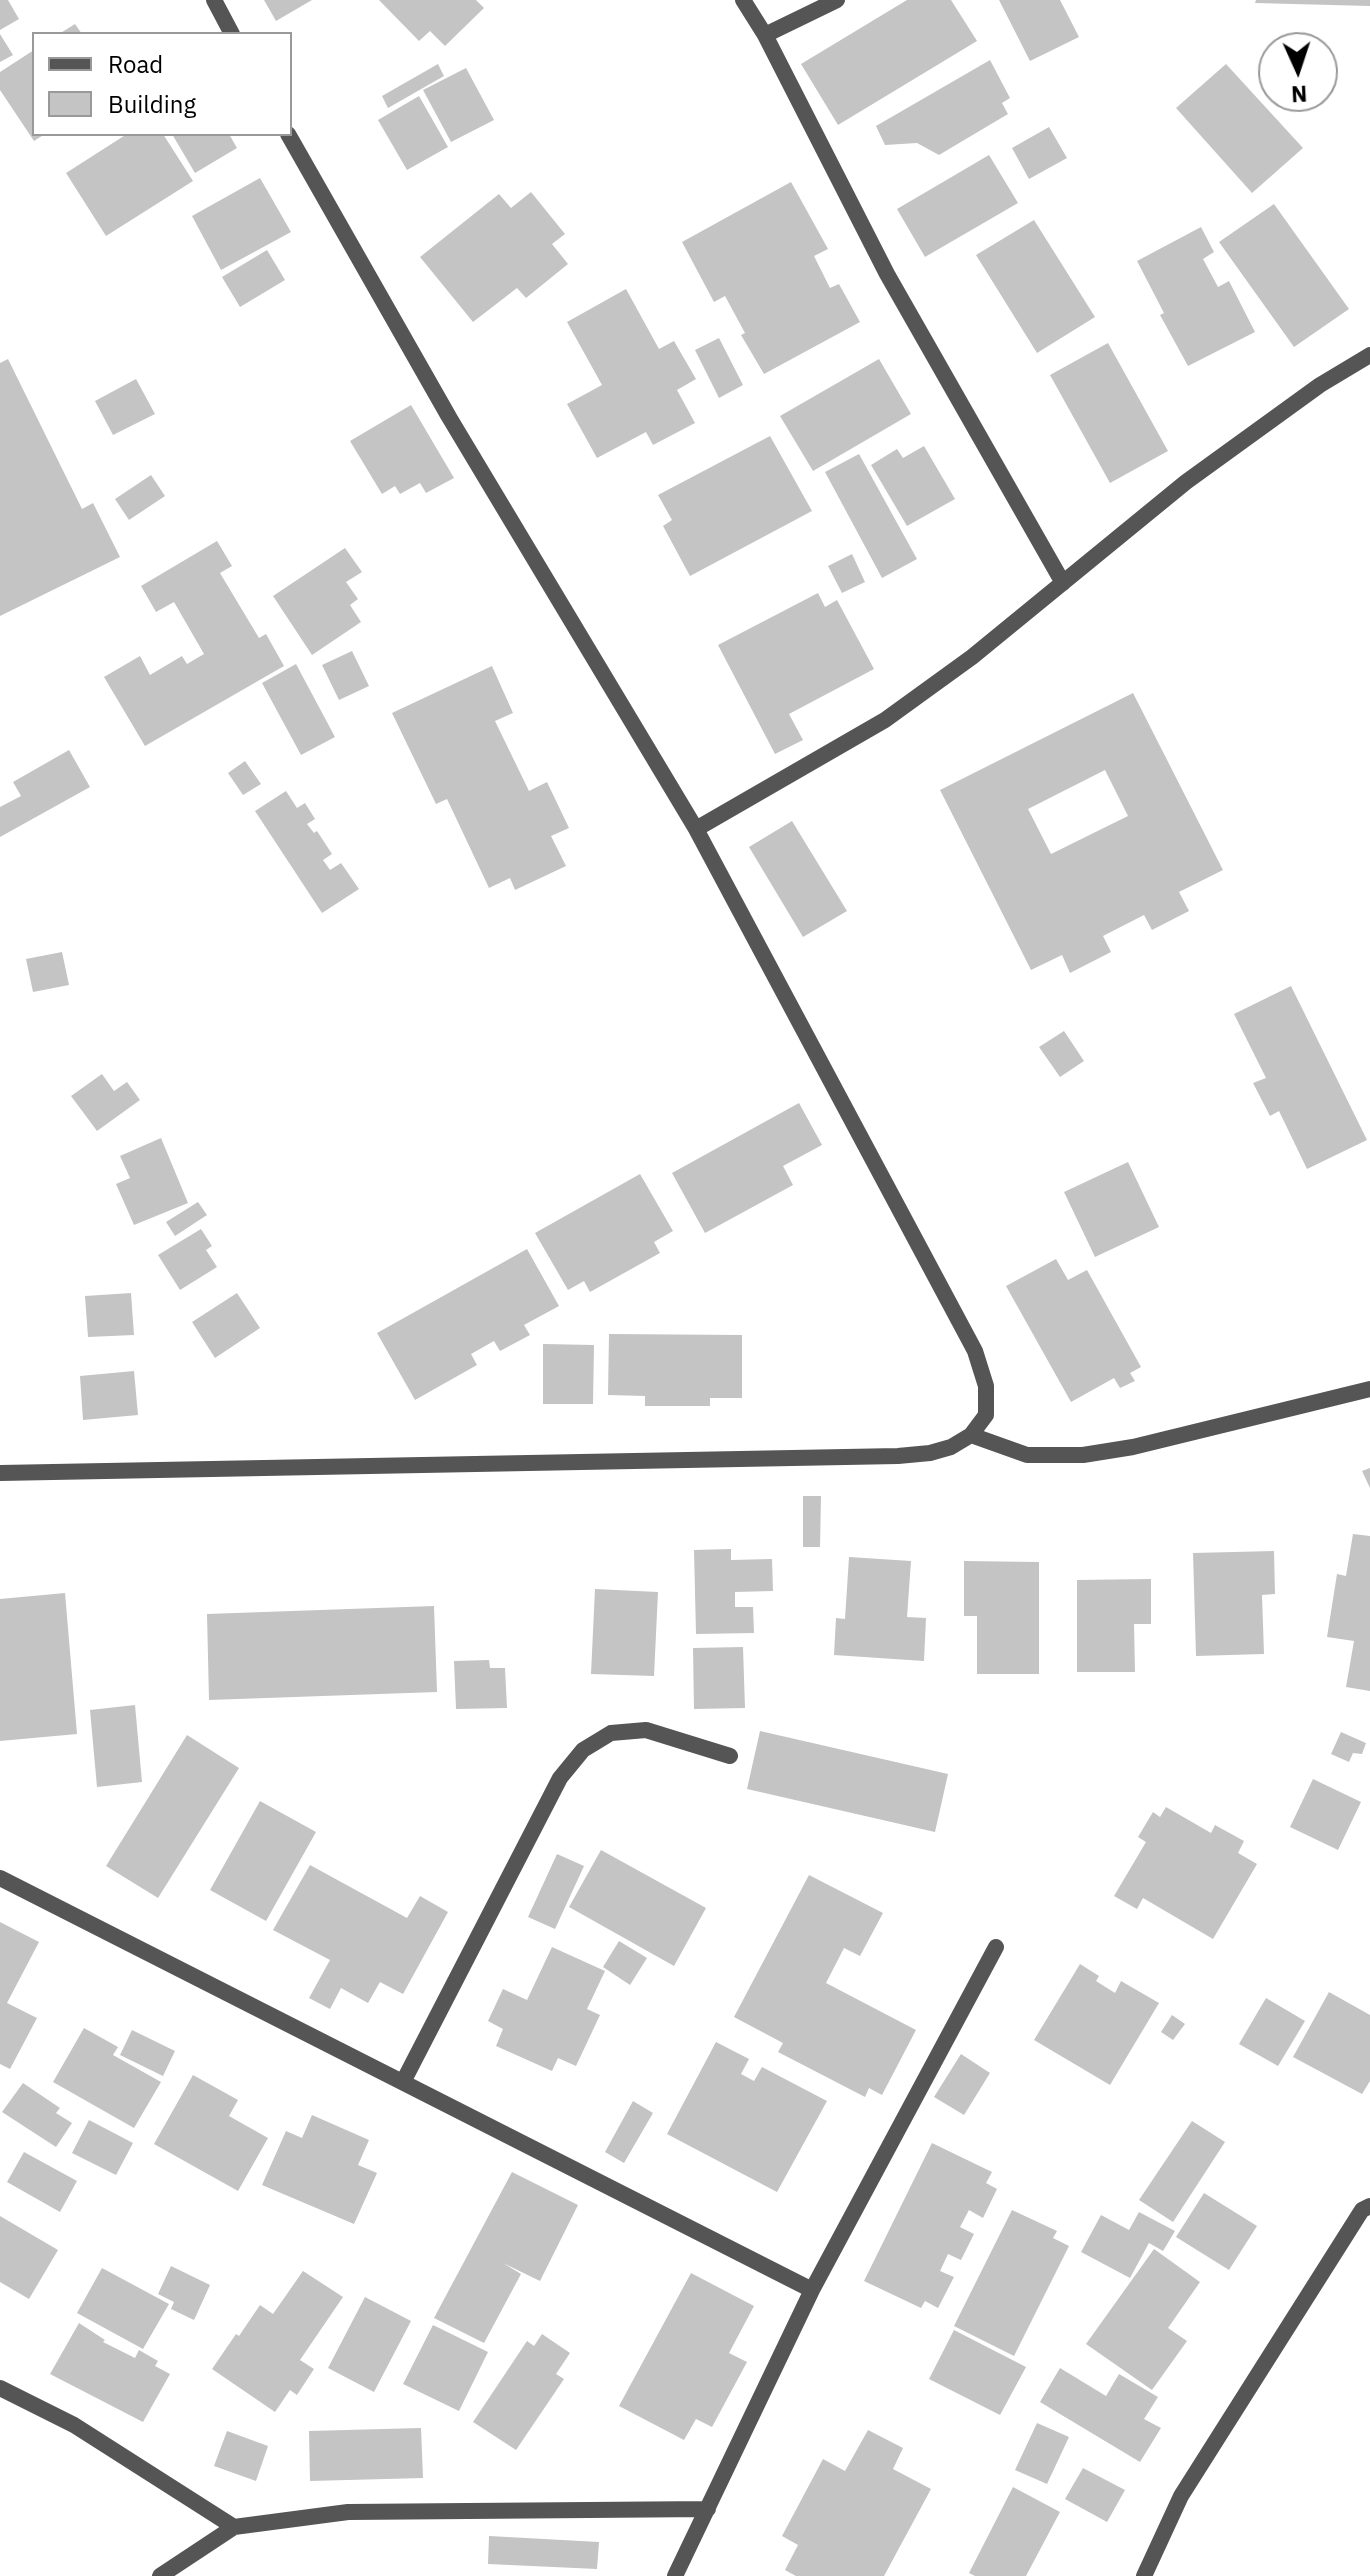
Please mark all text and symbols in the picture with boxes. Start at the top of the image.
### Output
legend [32,32,292,136]
north arrow [1258,32,1338,112]
text: Road [108,48,163,80]
text: N [1290,80,1308,109]
text: Building [108,88,196,120]

